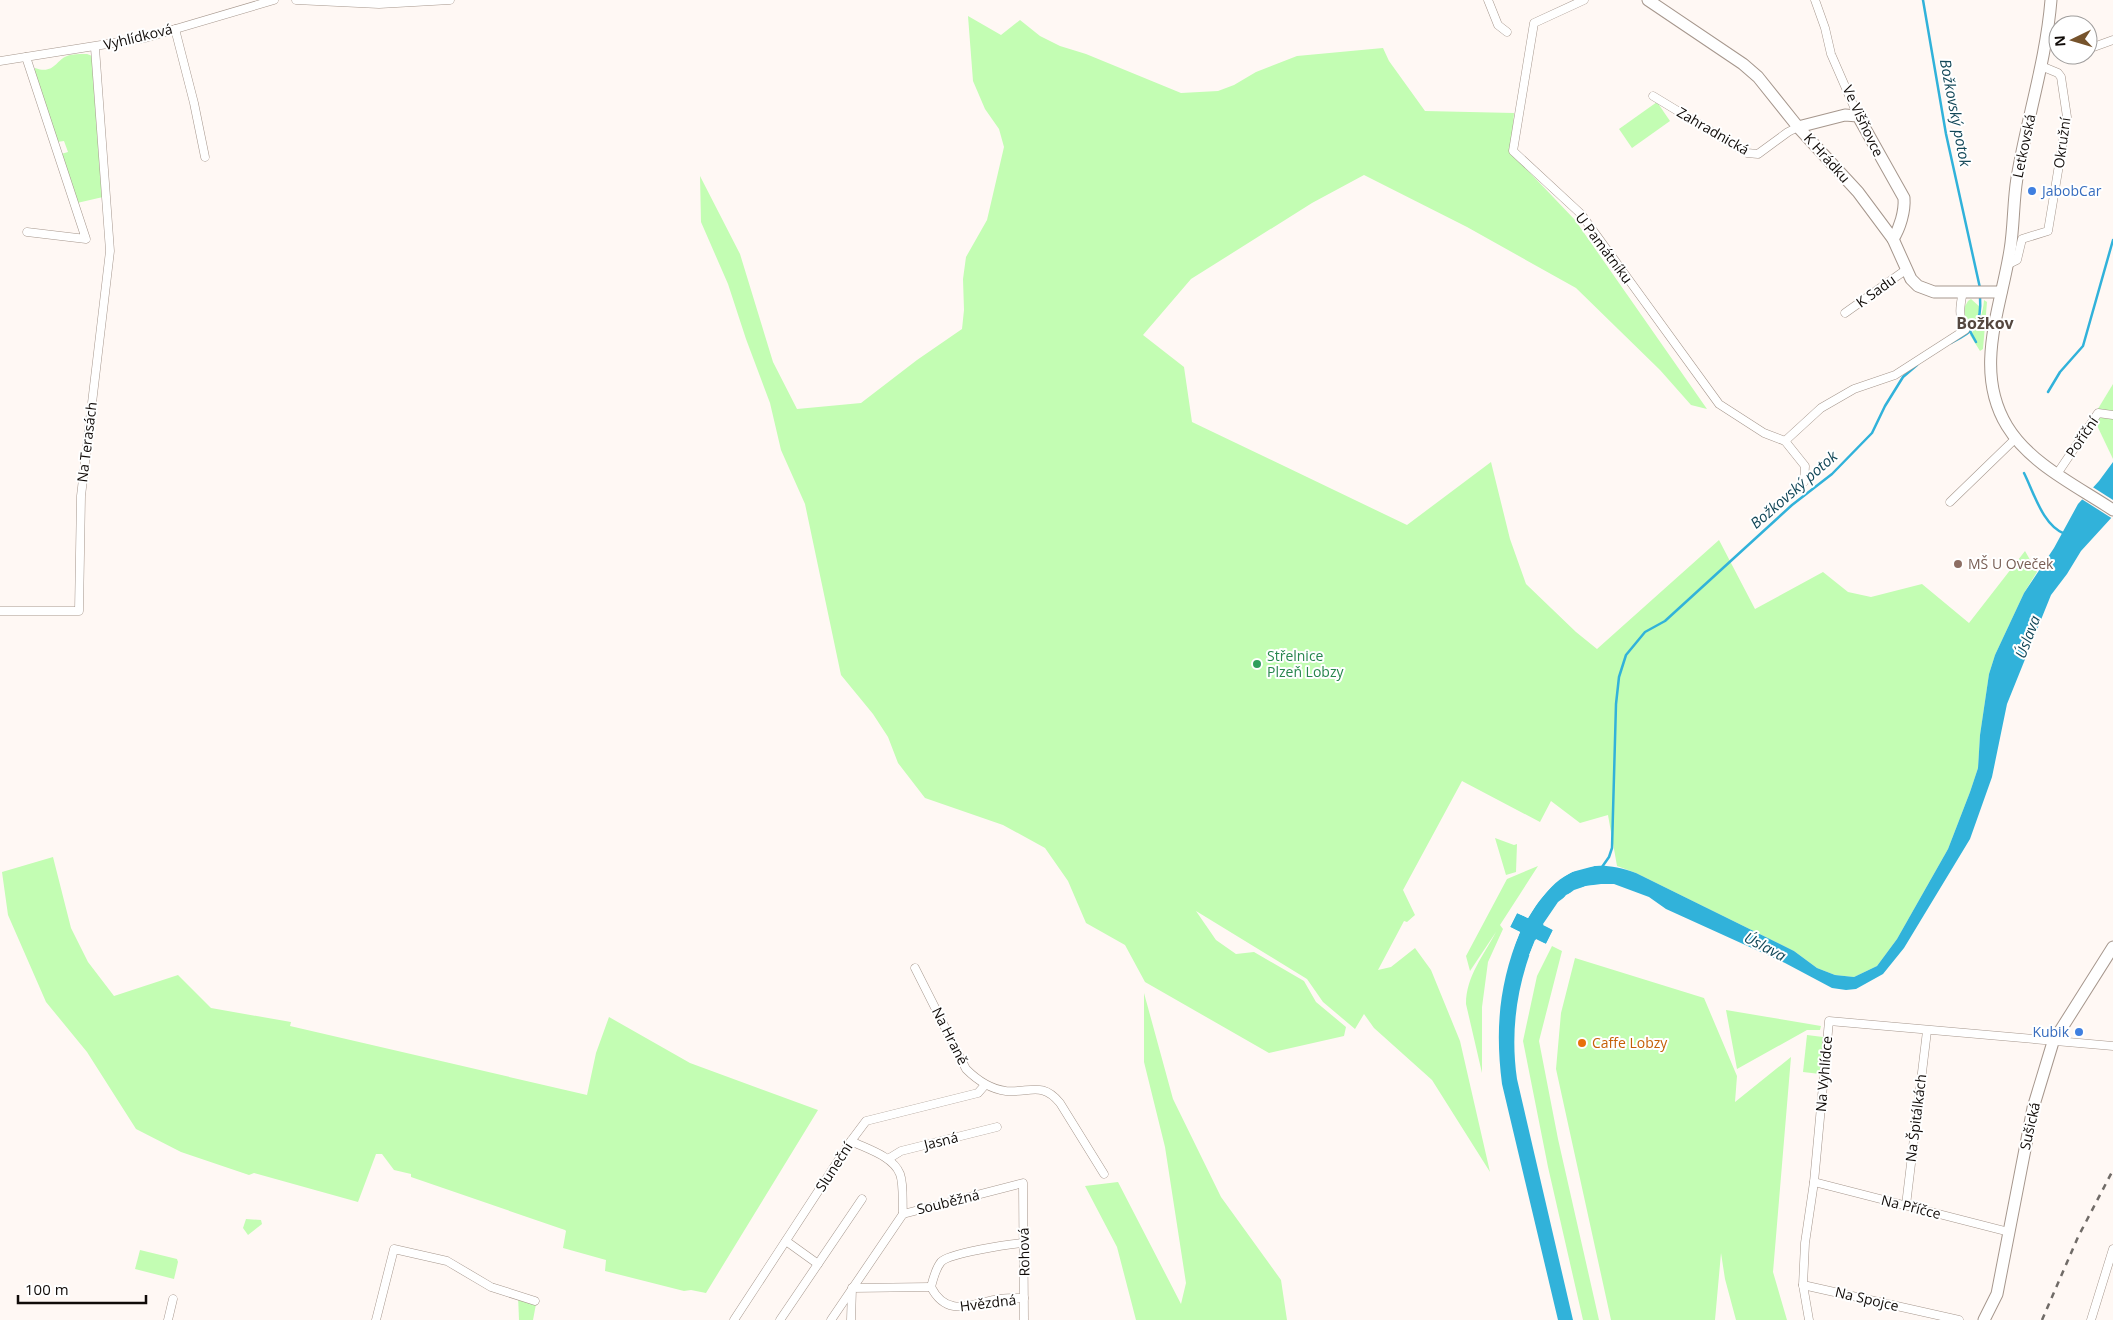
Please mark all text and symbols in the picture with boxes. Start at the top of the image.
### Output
north arrow [2048,15,2098,65]
street label: Vyhlídková [102,19,174,54]
text: N [2050,35,2070,48]
water label: Božkovský potok [1936,57,1976,169]
street label: Ve Višňovce [1839,82,1888,160]
street label: Zahradnická [1674,102,1753,159]
street label: Letkovská [2007,112,2040,180]
street label: Okružní [2049,116,2075,170]
street label: K Hrádku [1800,129,1855,187]
place label: JabobCar [2040,181,2102,200]
marker: JabobCar [2026,185,2038,197]
street label: U Památníku [1572,209,1637,287]
street label: K Sadu [1852,270,1899,311]
district label: Božkov [1956,312,2015,334]
street label: Na Terasách [72,401,101,483]
street label: Poříční [2061,412,2102,461]
water label: Božkovský potok [1746,445,1842,533]
place label: MŠ U Oveček [1968,554,2054,573]
marker: MŠ U Oveček [1952,558,1964,570]
water label: Úslava [2010,612,2045,661]
place label: Střelnice Plzeň Lobzy [1267,646,1344,681]
marker: Střelnice Plzeň Lobzy [1251,658,1263,670]
water label: Úslava [1741,927,1790,966]
street label: Na Hraně [928,1004,973,1068]
place label: Kubik [2032,1022,2070,1041]
marker: Kubik [2073,1026,2085,1038]
place label: Caffe Lobzy [1592,1033,1668,1052]
street label: Na Vyhlídce [1811,1035,1836,1113]
marker: Caffe Lobzy [1576,1037,1588,1049]
street label: Na Špitálkách [1901,1073,1930,1163]
street label: Sušická [2015,1100,2044,1152]
street label: Jasná [920,1127,960,1154]
street label: Sluneční [811,1138,857,1195]
street label: Souběžná [915,1185,981,1218]
street label: Na Příčce [1879,1190,1943,1223]
street label: Rohová [1014,1227,1033,1277]
scale bar [18,1272,145,1304]
text: 100 m [25,1279,69,1299]
street label: Na Spojce [1833,1282,1901,1315]
street label: Hvězdná [959,1290,1017,1315]

